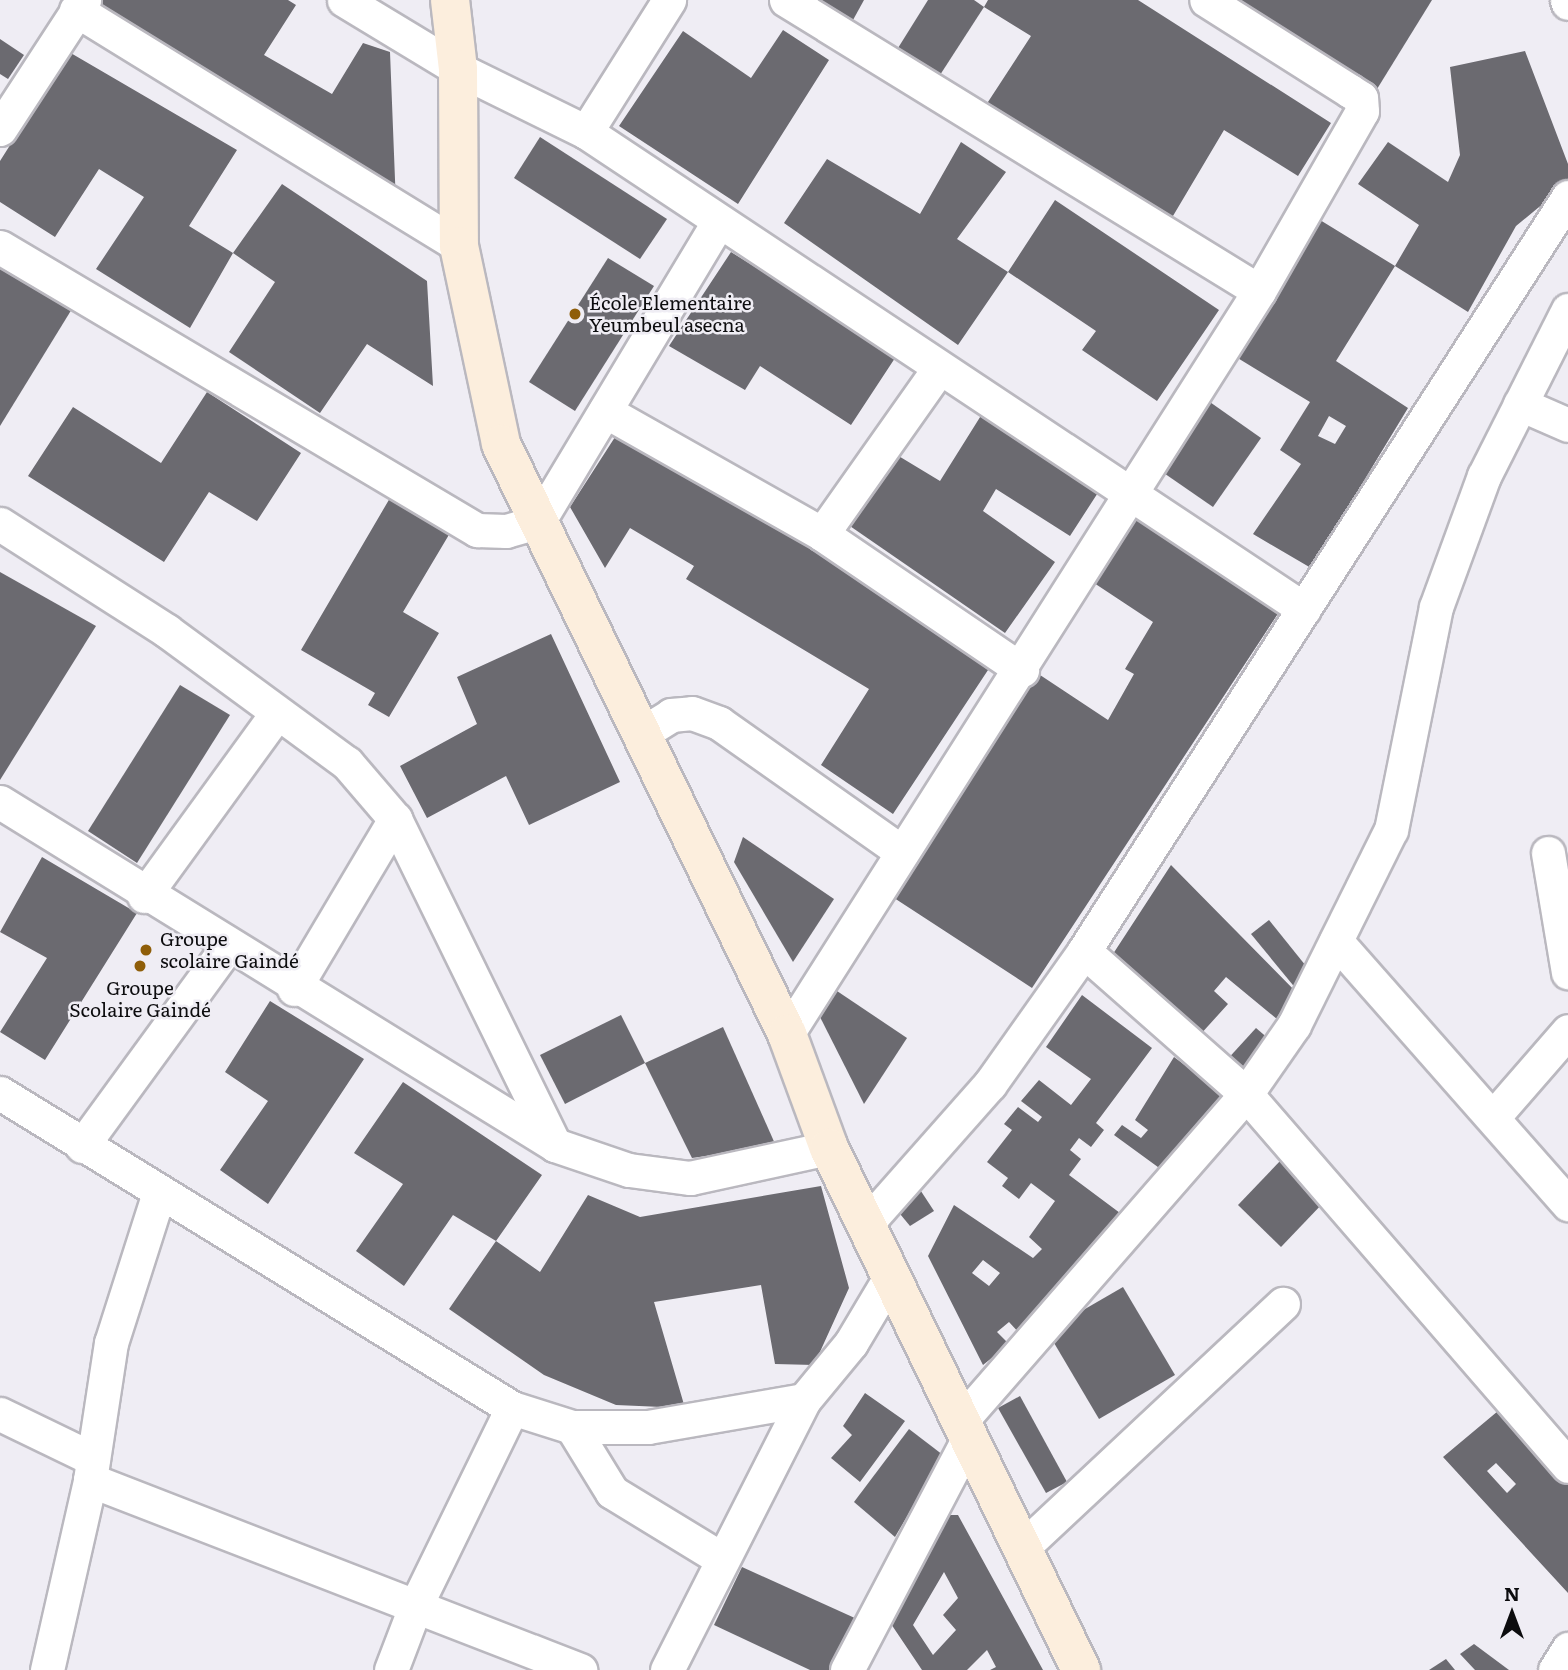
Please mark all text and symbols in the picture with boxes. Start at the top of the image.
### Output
place label: École Elementaire Yeumbeul asecna [589,292,752,336]
marker: École Elementaire Yeumbeul asecna [567,306,583,322]
place label: Groupe scolaire Gaindé [160,928,299,972]
marker: Groupe scolaire Gaindé [138,942,154,958]
marker: Groupe Scolaire Gaindé [132,958,148,974]
place label: Groupe Scolaire Gaindé [69,977,211,1021]
north arrow [1477,1579,1547,1649]
text: N [1504,1579,1520,1607]

